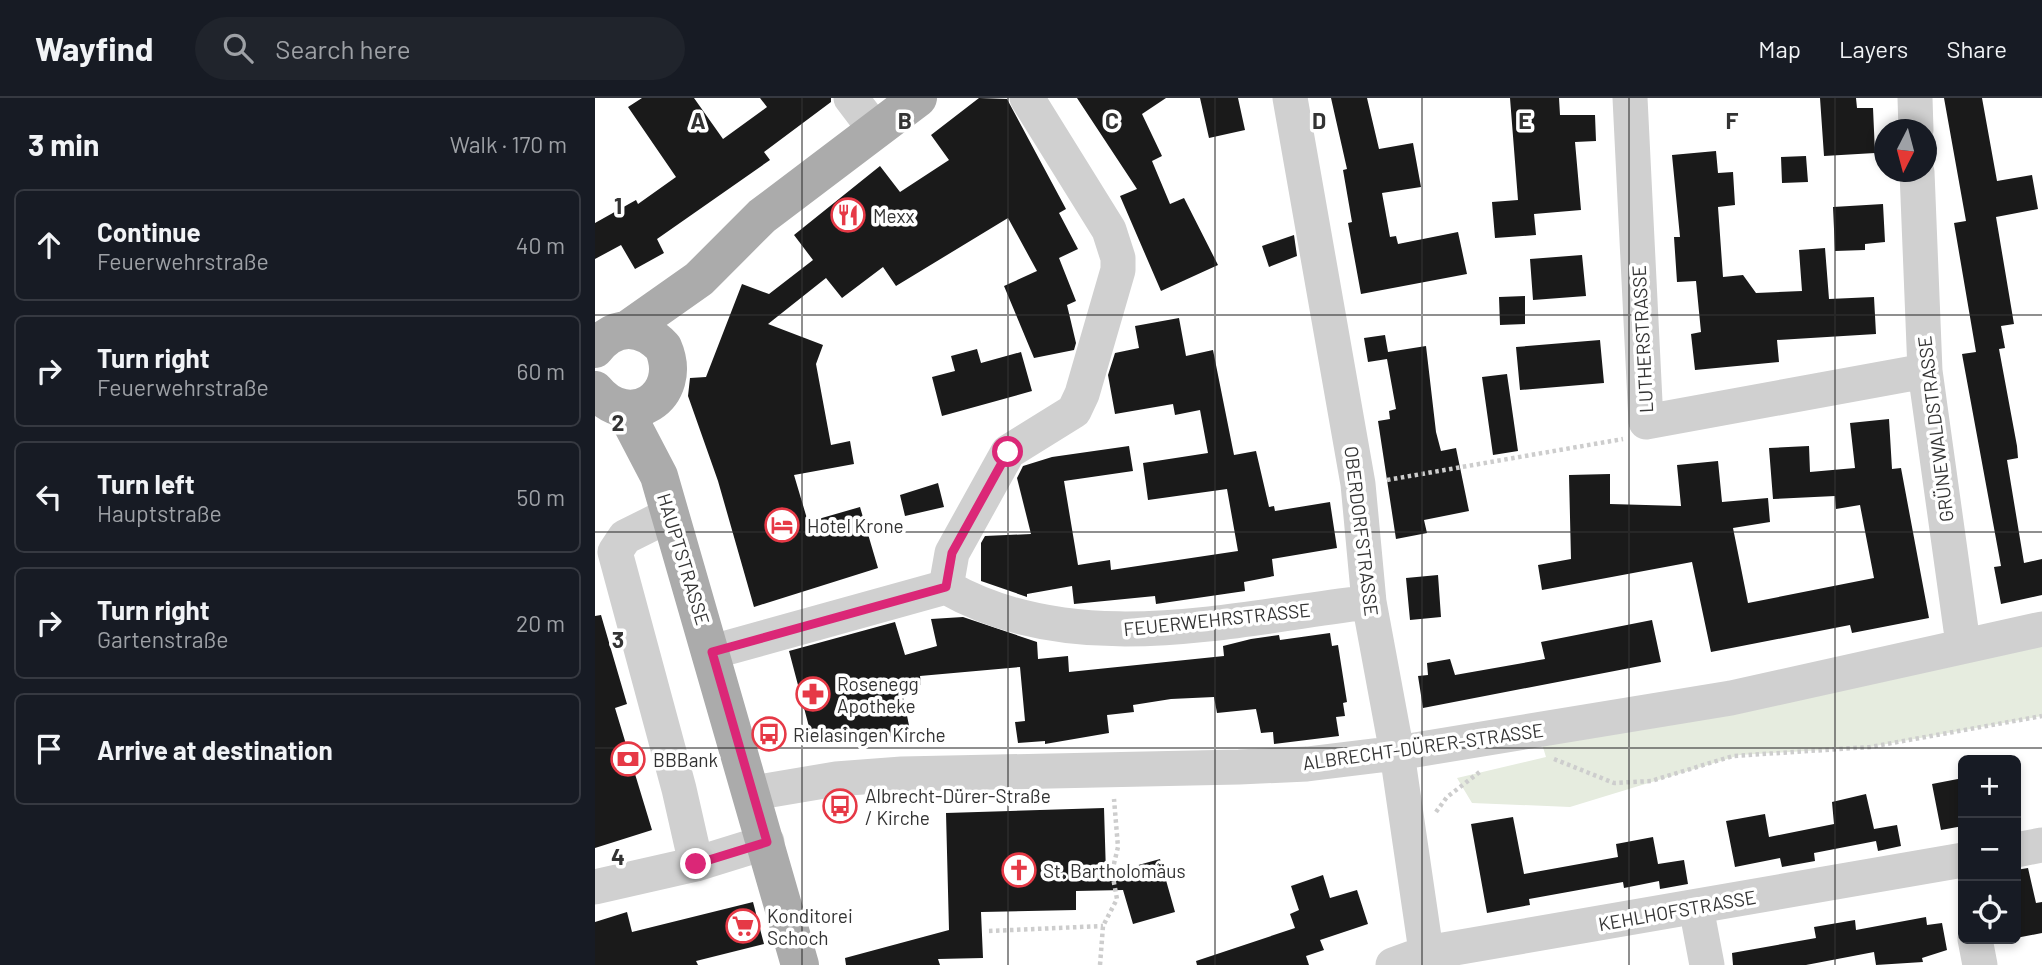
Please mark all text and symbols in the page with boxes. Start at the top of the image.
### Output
search box [195,17,685,80]
text: Wayfind [35,28,153,68]
icon: search [219,29,257,67]
text: Search here [275,33,411,64]
text: Map [1758,34,1801,63]
text: Layers [1839,34,1908,63]
text: Share [1946,34,2007,63]
text: A [690,106,706,134]
text: B [898,106,912,134]
text: C [1105,106,1119,134]
text: D [1312,106,1326,134]
text: E [1518,106,1532,134]
text: F [1726,106,1739,134]
north arrow [1874,119,1937,182]
text: 3 min [28,126,99,162]
text: Walk · 170 m [450,130,567,158]
text: 1 [614,191,622,219]
restaurant icon: Mexx [829,196,867,234]
place label: Mexx [873,204,915,227]
text: Continue [97,216,201,247]
icon: ahead [30,226,68,264]
text: 40 m [516,231,565,259]
text: Feuerwehrstraße [97,247,269,275]
street label: LUTHERSTRASSE [1627,265,1657,413]
street label: GRÜNEWALDSTRASSE [1912,335,1958,523]
text: Turn right [97,342,210,373]
icon: right [30,352,68,390]
text: 60 m [517,357,565,385]
text: Feuerwehrstraße [97,373,269,401]
text: 2 [612,408,624,436]
route start [992,436,1023,467]
street label: OBERDORFSTRASSE [1340,445,1384,617]
text: Turn left [97,468,195,499]
icon: left [30,478,68,516]
text: 50 m [517,483,565,511]
street label: HAUPTSTRASSE [653,490,715,628]
text: Hauptstraße [97,499,222,527]
hotel icon: Hotel Krone [763,506,801,544]
place label: Hotel Krone [807,514,904,537]
text: Turn right [97,594,210,625]
street label: FEUERWEHRSTRASSE [1122,598,1312,640]
icon: right [30,604,68,642]
text: 20 m [516,609,565,637]
text: Gartenstraße [97,625,229,653]
text: 3 [612,625,624,653]
place label: Rosenegg Apotheke [837,672,919,717]
pharmacy icon: Rosenegg Apotheke [794,675,832,713]
bus stop icon: Rielasingen Kirche [750,715,788,753]
street label: ALBRECHT-DÜRER-STRASSE [1301,718,1545,774]
place label: Rielasingen Kirche [793,723,946,746]
icon: arrive [30,730,68,768]
text: Arrive at destination [97,734,333,765]
bank icon: BBBank [609,740,647,778]
place label: BBBank [653,748,718,771]
map controls [1958,755,2021,944]
button: + [1958,755,2021,818]
place label: Albrecht-Dürer-Straße / Kirche [865,784,1051,829]
bus stop icon: Albrecht-Dürer-Straße / Kirche [821,787,859,825]
button: − [1958,818,2021,881]
text: 4 [611,842,625,870]
route end [680,848,711,879]
church icon: St. Bartholomäus [1000,851,1038,889]
place label: St. Bartholomäus [1043,859,1186,882]
button: locate [1958,881,2021,944]
street label: KEHLHOFSTRASSE [1596,885,1758,935]
place label: Konditorei Schoch [767,904,853,949]
supermarket icon: Konditorei Schoch [724,907,762,945]

